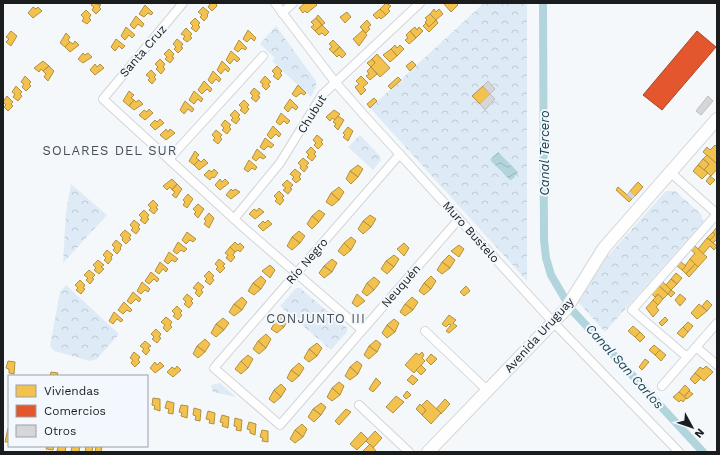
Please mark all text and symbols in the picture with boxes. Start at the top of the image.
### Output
street label: Santa Cruz [117,22,169,80]
street label: Chubut [295,92,329,136]
water label: Canal Tercero [537,110,552,196]
district label: SOLARES DEL SUR [43,143,177,158]
street label: Muro Bustelo [440,198,502,266]
street label: Río Negro [283,235,331,287]
street label: Neuquén [379,262,423,310]
street label: Avenida Uruguay [501,294,577,376]
district label: CONJUNTO III [266,311,366,326]
water label: Canal San Carlos [583,321,667,412]
legend [8,375,148,447]
text: Viviendas [44,384,99,398]
text: Comercios [44,404,106,418]
north arrow [672,407,712,447]
text: Otros [44,424,76,438]
text: N [692,426,707,440]

